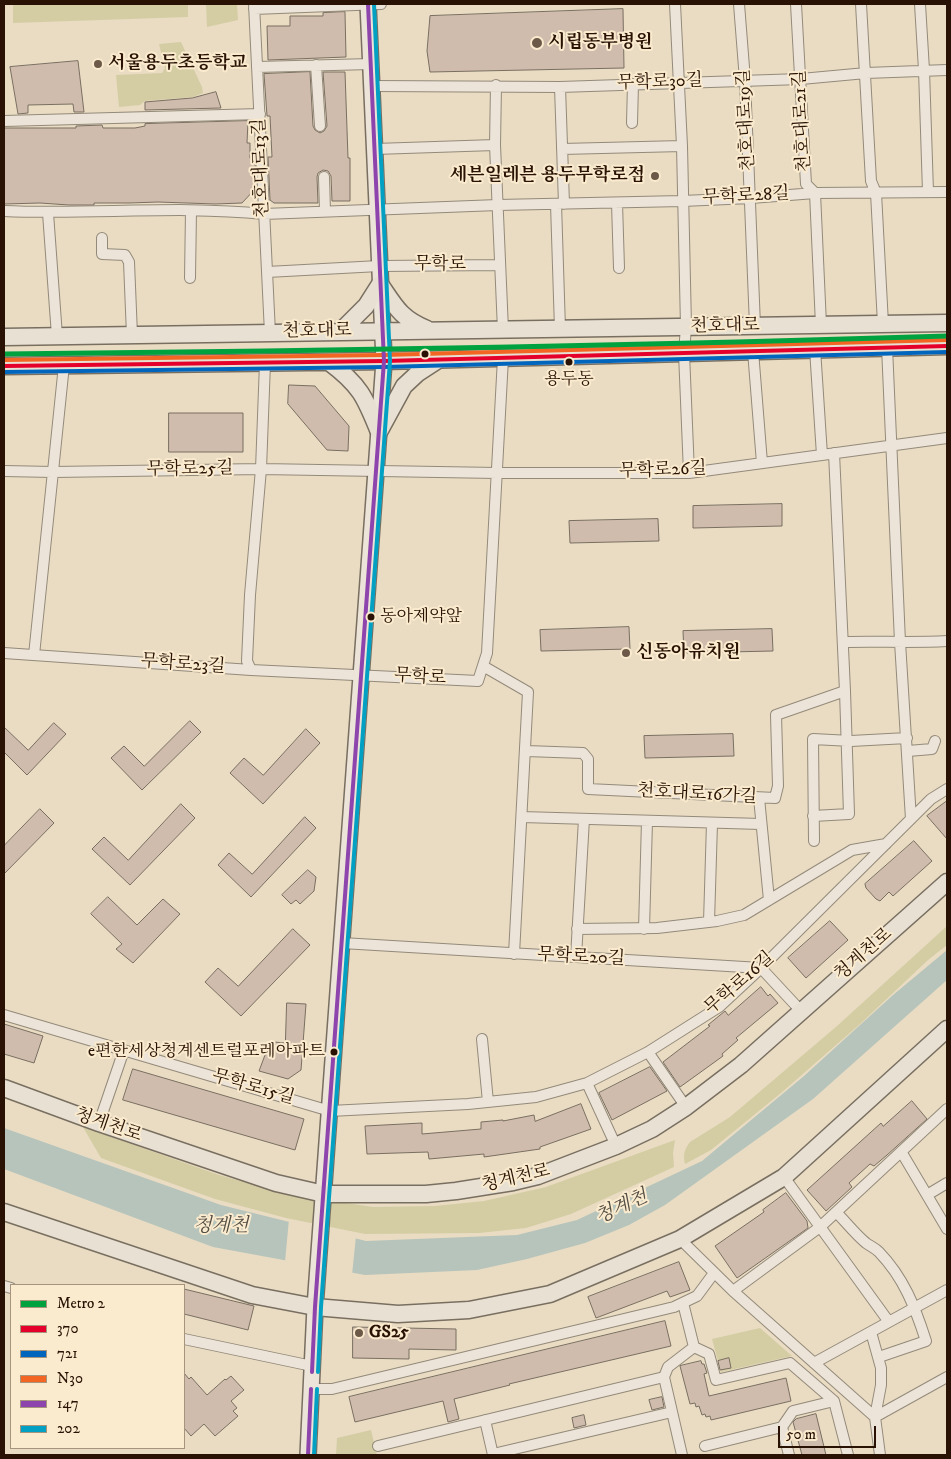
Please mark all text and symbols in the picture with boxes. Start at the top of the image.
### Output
place label: 시립동부병원 [548,32,652,54]
marker: 시립동부병원 [530,36,544,50]
place label: 서울용두초등학교 [108,53,247,75]
marker: 서울용두초등학교 [92,58,104,70]
street label: 천호대로19길 [734,68,760,172]
street label: 천호대로21길 [790,69,816,173]
street label: 무학로30길 [617,71,703,95]
street label: 천호대로13길 [249,118,275,218]
place label: 세븐일레븐 용두무학로점 [450,165,645,187]
marker: 세븐일레븐 용두무학로점 [649,170,661,182]
street label: 무학로28길 [702,184,790,210]
street label: 무학로 [414,254,466,276]
street label: 천호대로 [690,316,760,338]
street label: 천호대로 [282,321,352,343]
unlabelled marker [420,349,430,359]
marker: 용두동 [564,357,574,367]
place label: 용두동 [544,370,594,390]
street label: 무학로25길 [146,458,234,482]
street label: 무학로26길 [619,459,707,483]
place label: 동아제약앞 [380,607,462,627]
marker: 동아제약앞 [366,612,376,622]
place label: 신동아유치원 [636,642,740,664]
marker: 신동아유치원 [620,647,632,659]
street label: 무학로23길 [140,651,226,679]
street label: 무학로 [393,666,447,690]
street label: 천호대로16가길 [636,781,758,809]
street label: 청계천로 [831,924,897,986]
street label: 무학로20길 [536,945,626,971]
street label: 무학로16길 [701,948,779,1020]
place label: e편한세상청계센트럴포레아파트 [88,1042,325,1062]
marker: e편한세상청계센트럴포레아파트 [329,1047,339,1057]
street label: 무학로15길 [209,1066,297,1110]
street label: 청계천로 [72,1104,144,1148]
street label: 청계천로 [480,1161,552,1197]
water label: 청계천 [592,1186,652,1230]
water label: 청계천 [193,1216,249,1238]
legend [10,1284,185,1449]
text: Metro 2 [57,1294,105,1313]
text: 370 [57,1319,79,1338]
place label: GS25 [369,1322,409,1344]
marker: GS25 [353,1327,365,1339]
text: 721 [57,1344,78,1363]
text: N30 [57,1369,83,1388]
text: 147 [57,1394,79,1413]
scale bar [781,1416,878,1448]
text: 202 [57,1419,80,1438]
text: 50 m [786,1425,816,1444]

